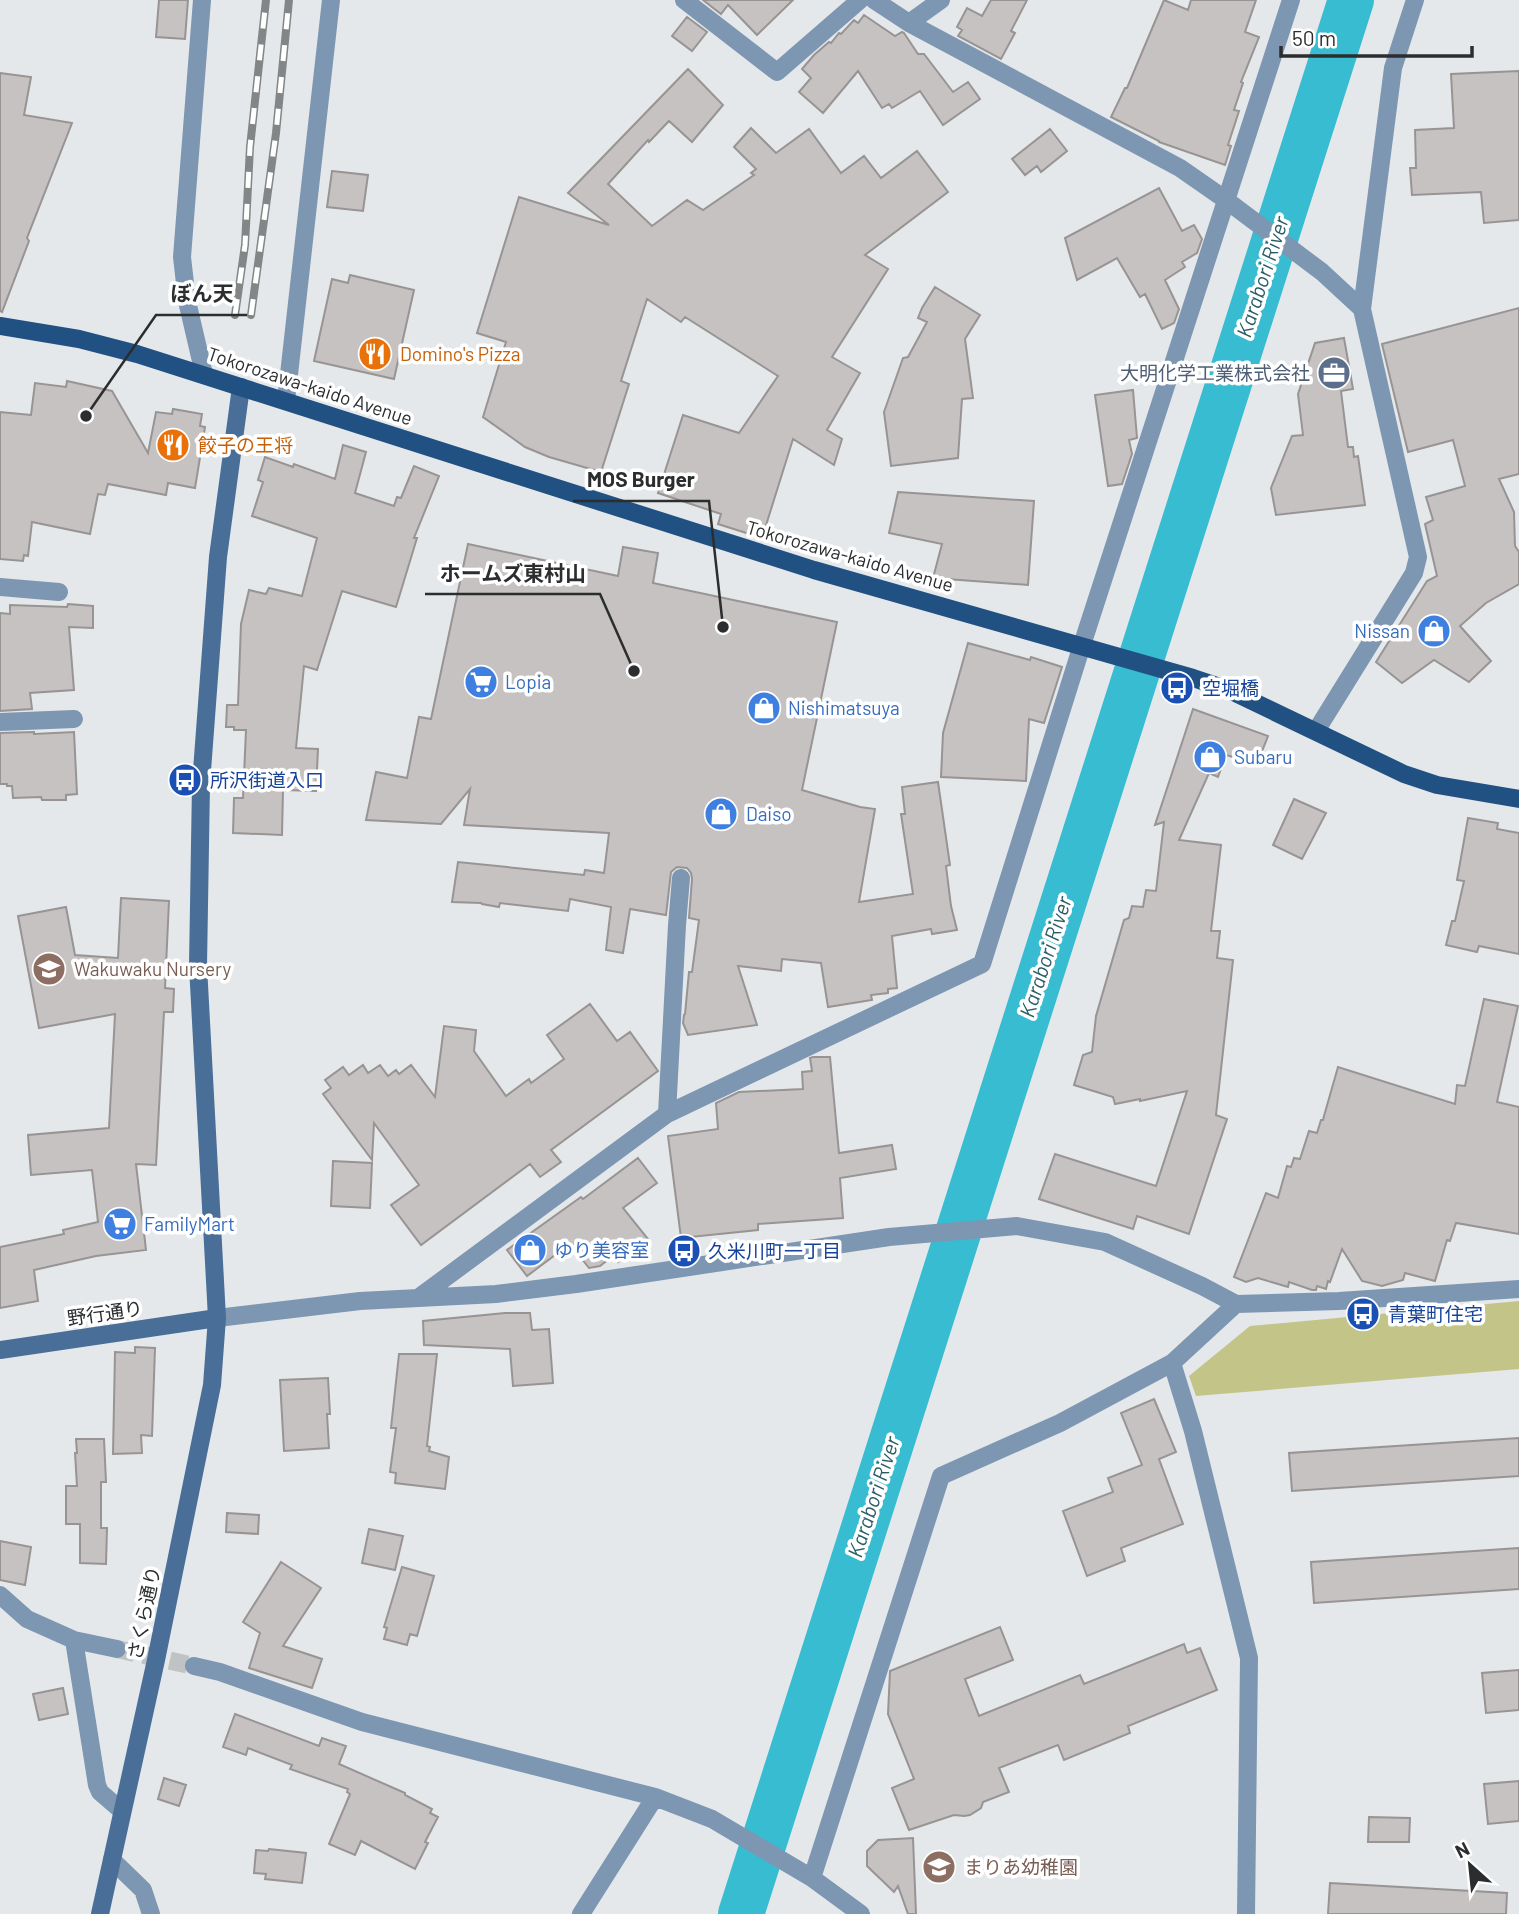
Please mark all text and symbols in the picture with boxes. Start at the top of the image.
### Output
scale bar [1281,14,1472,58]
text: 50 m [1292,25,1336,50]
water label: Karabori River [1230,212,1293,340]
callout: ぼん天 [156,273,247,315]
text: ぼん天 [171,280,234,305]
restaurant icon: Domino's Pizza [356,335,394,373]
street label: Tokorozawa-kaido Avenue [205,342,416,430]
place label: Domino's Pizza [400,342,521,365]
office icon: 大明化学工業株式会社 [1315,354,1353,392]
place label: 大明化学工業株式会社 [1120,361,1310,384]
restaurant icon: 餃子の王将 [154,426,192,464]
place label: 餃子の王将 [198,433,293,456]
callout: MOS Burger [573,459,709,501]
text: MOS Burger [587,466,695,491]
street label: Tokorozawa-kaido Avenue [744,515,956,596]
callout: ホームズ東村山 [425,552,600,594]
text: ホームズ東村山 [440,560,586,585]
shop icon: Nissan [1415,612,1453,650]
place label: Nissan [1354,619,1410,642]
supermarket icon: Lopia [462,663,500,701]
bus stop icon: 空堀橋 [1158,669,1196,707]
place label: Lopia [505,670,551,693]
place label: 空堀橋 [1202,676,1259,699]
shop icon: Nishimatsuya [745,689,783,727]
place label: Nishimatsuya [788,696,900,719]
shop icon: Subaru [1191,738,1229,776]
place label: Subaru [1234,745,1292,768]
bus stop icon: 所沢街道入口 [166,761,204,799]
place label: 所沢街道入口 [210,768,324,791]
shop icon: Daiso [702,795,740,833]
place label: Daiso [746,802,792,825]
water label: Karabori River [1013,892,1076,1020]
school or university icon: Wakuwaku Nursery [30,950,68,988]
place label: Wakuwaku Nursery [74,957,231,980]
supermarket icon: FamilyMart [101,1205,139,1243]
place label: FamilyMart [144,1212,235,1235]
shop icon: ゆり美容室 [511,1231,549,1269]
bus stop icon: 久米川町一丁目 [665,1232,703,1270]
place label: ゆり美容室 [554,1238,649,1261]
place label: 久米川町一丁目 [708,1239,841,1262]
bus stop icon: 青葉町住宅 [1344,1295,1382,1333]
street label: 野行通り [66,1296,144,1329]
place label: 青葉町住宅 [1388,1302,1483,1325]
water label: Karabori River [841,1432,904,1560]
street label: さくら通り [122,1564,165,1662]
north arrow [1435,1830,1505,1900]
text: N [1451,1836,1473,1863]
school or university icon: まりあ幼稚園 [920,1848,958,1886]
place label: まりあ幼稚園 [964,1855,1078,1878]

